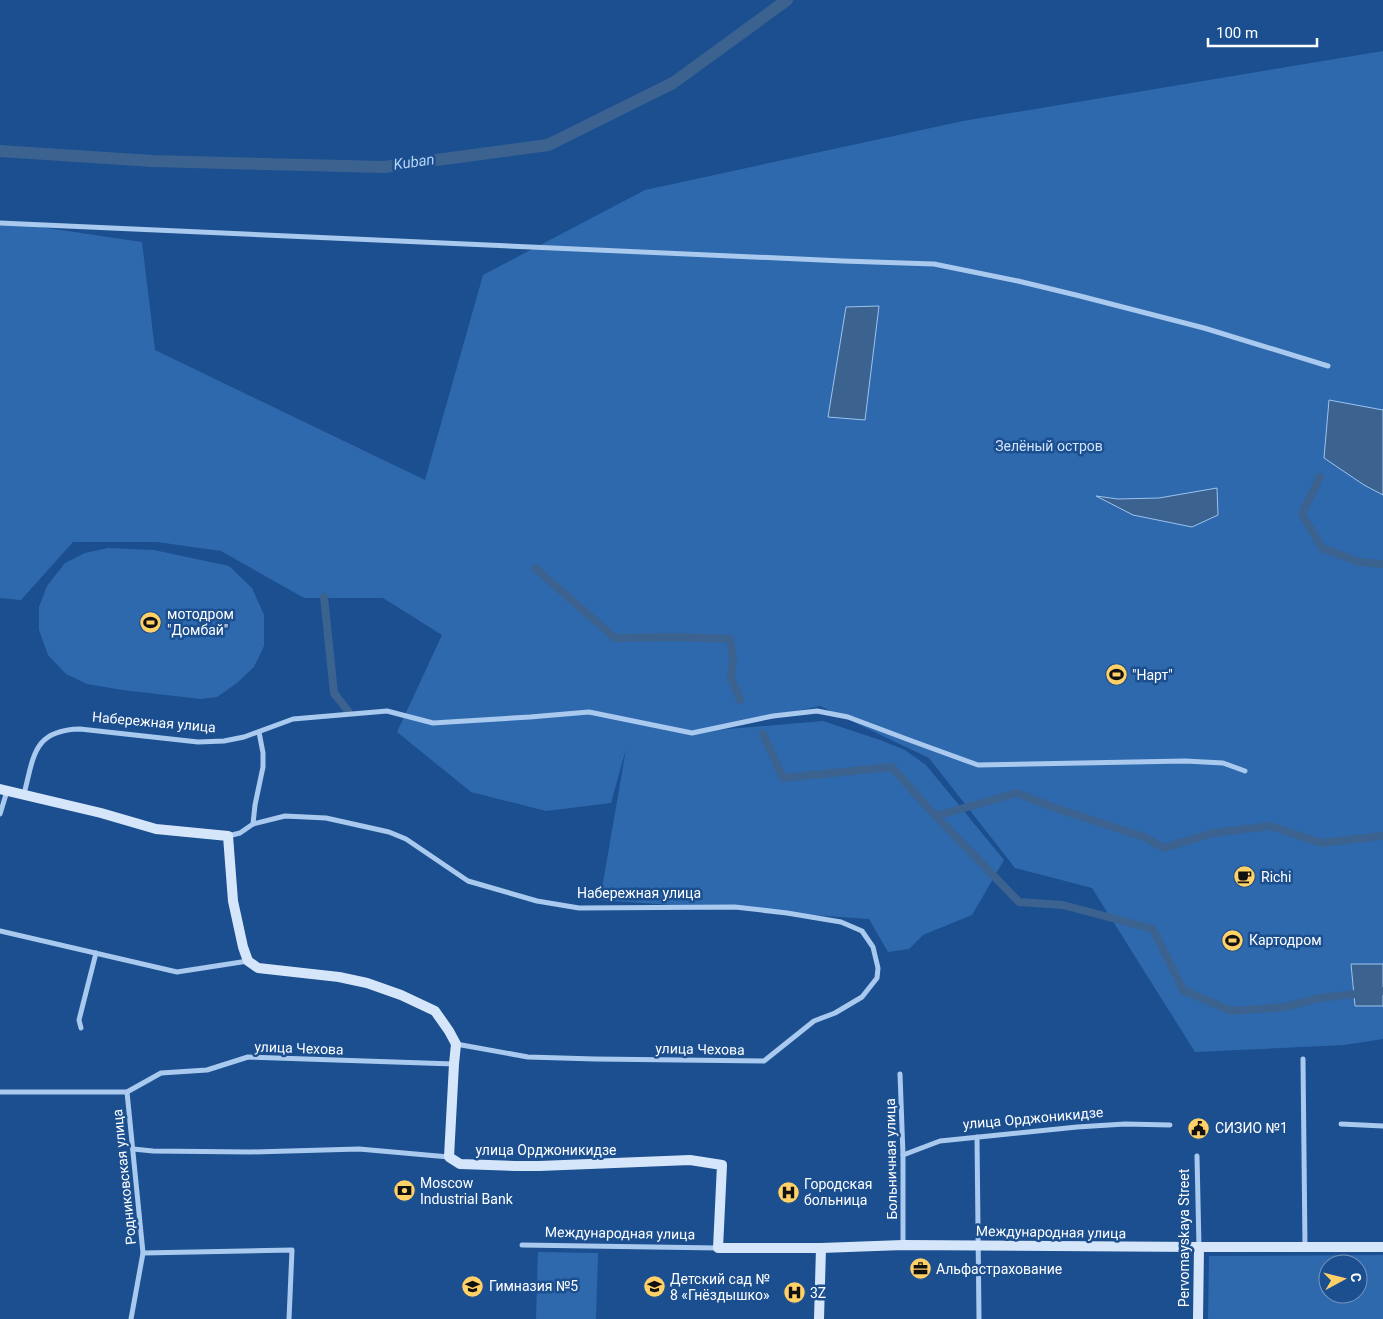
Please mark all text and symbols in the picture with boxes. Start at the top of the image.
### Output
scale bar [1208,15,1317,47]
text: 100 m [1216,24,1258,42]
water label: Kuban [392,150,436,174]
park label: Зелёный остров [995,438,1103,454]
place label: мотодром "Домбай" [167,606,234,638]
sports icon: мотодром "Домбай" [139,610,163,634]
sports icon: "Нарт" [1104,663,1128,687]
place label: "Нарт" [1132,667,1173,683]
street label: Набережная улица [92,709,216,735]
cafe icon: Richi [1233,865,1257,889]
place label: Richi [1261,869,1291,885]
street label: Набережная улица [577,885,701,901]
sports icon: Картодром [1221,928,1245,952]
place label: Картодром [1249,932,1322,948]
street label: улица Чехова [254,1038,344,1058]
street label: улица Чехова [655,1040,745,1058]
street label: Больничная улица [882,1098,900,1220]
street label: улица Орджоникидзе [962,1104,1104,1132]
street label: Родниковская улица [109,1108,139,1246]
public building icon: СИЗИО №1 [1187,1116,1211,1140]
place label: СИЗИО №1 [1215,1120,1288,1136]
street label: улица Орджоникидзе [475,1142,617,1158]
street label: Pervomayskaya Street [1176,1168,1192,1307]
place label: Moscow Industrial Bank [420,1175,514,1207]
place label: Городская больница [804,1176,872,1208]
bank icon: Moscow Industrial Bank [392,1179,416,1203]
hospital icon: Городская больница [776,1180,800,1204]
street label: Международная улица [976,1223,1126,1241]
street label: Международная улица [545,1224,695,1242]
north arrow [1318,1254,1368,1304]
office icon: Альфастрахование [908,1257,932,1281]
place label: Альфастрахование [936,1261,1062,1277]
place label: Детский сад № 8 «Гнёздышко» [670,1271,770,1303]
text: С [1347,1272,1364,1283]
school or university icon: Гимназия №5 [461,1274,485,1298]
school or university icon: Детский сад № 8 «Гнёздышко» [642,1275,666,1299]
place label: Гимназия №5 [489,1278,578,1294]
hospital icon: 3Z [782,1281,806,1305]
place label: 3Z [810,1285,826,1301]

